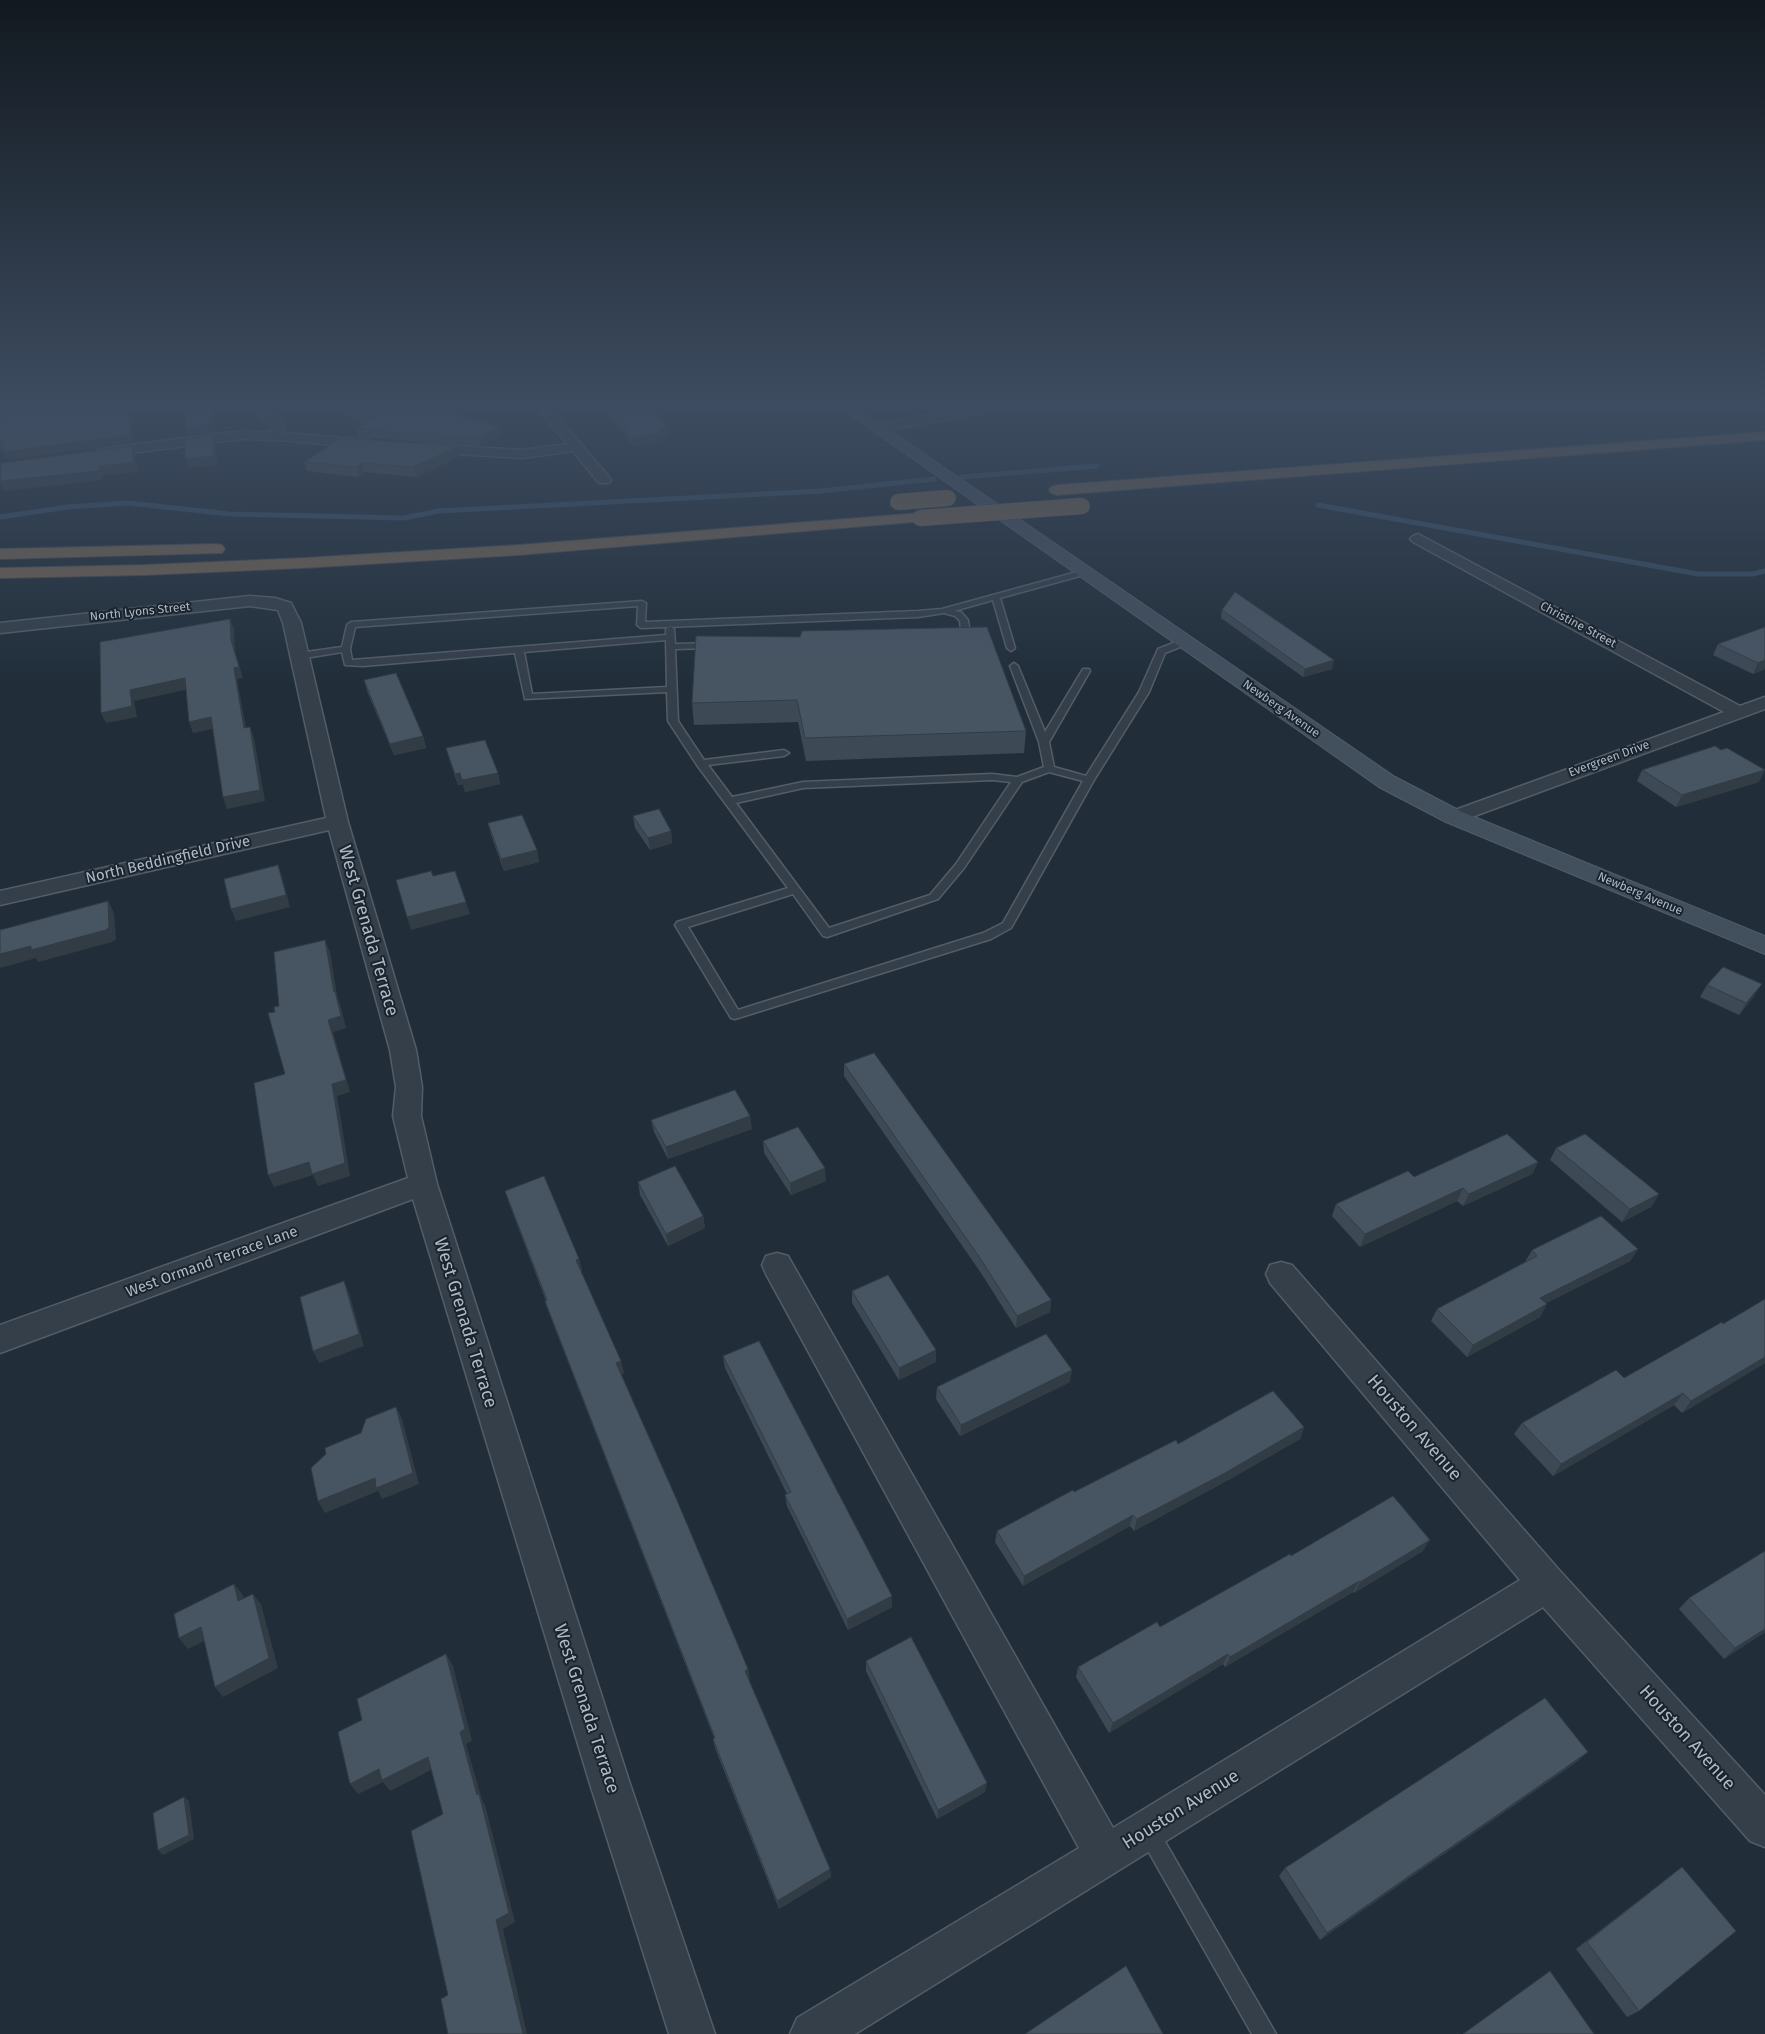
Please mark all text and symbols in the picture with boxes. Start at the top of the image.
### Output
street label: Christine Street [1537,599,1619,651]
street label: North Lyons Street [89,600,191,624]
street label: Newberg Avenue [1240,677,1322,741]
street label: Evergreen Drive [1567,738,1651,780]
street label: North Beddingfield Drive [84,832,252,888]
street label: West Grenada Terrace [333,843,403,1019]
street label: Newberg Avenue [1595,870,1685,918]
street label: West Ormand Terrace Lane [124,1223,300,1301]
street label: West Grenada Terrace [429,1235,501,1411]
street label: Houston Avenue [1362,1371,1466,1485]
street label: West Grenada Terrace [548,1622,624,1796]
street label: Houston Avenue [1634,1681,1740,1795]
street label: Houston Avenue [1119,1765,1243,1855]

